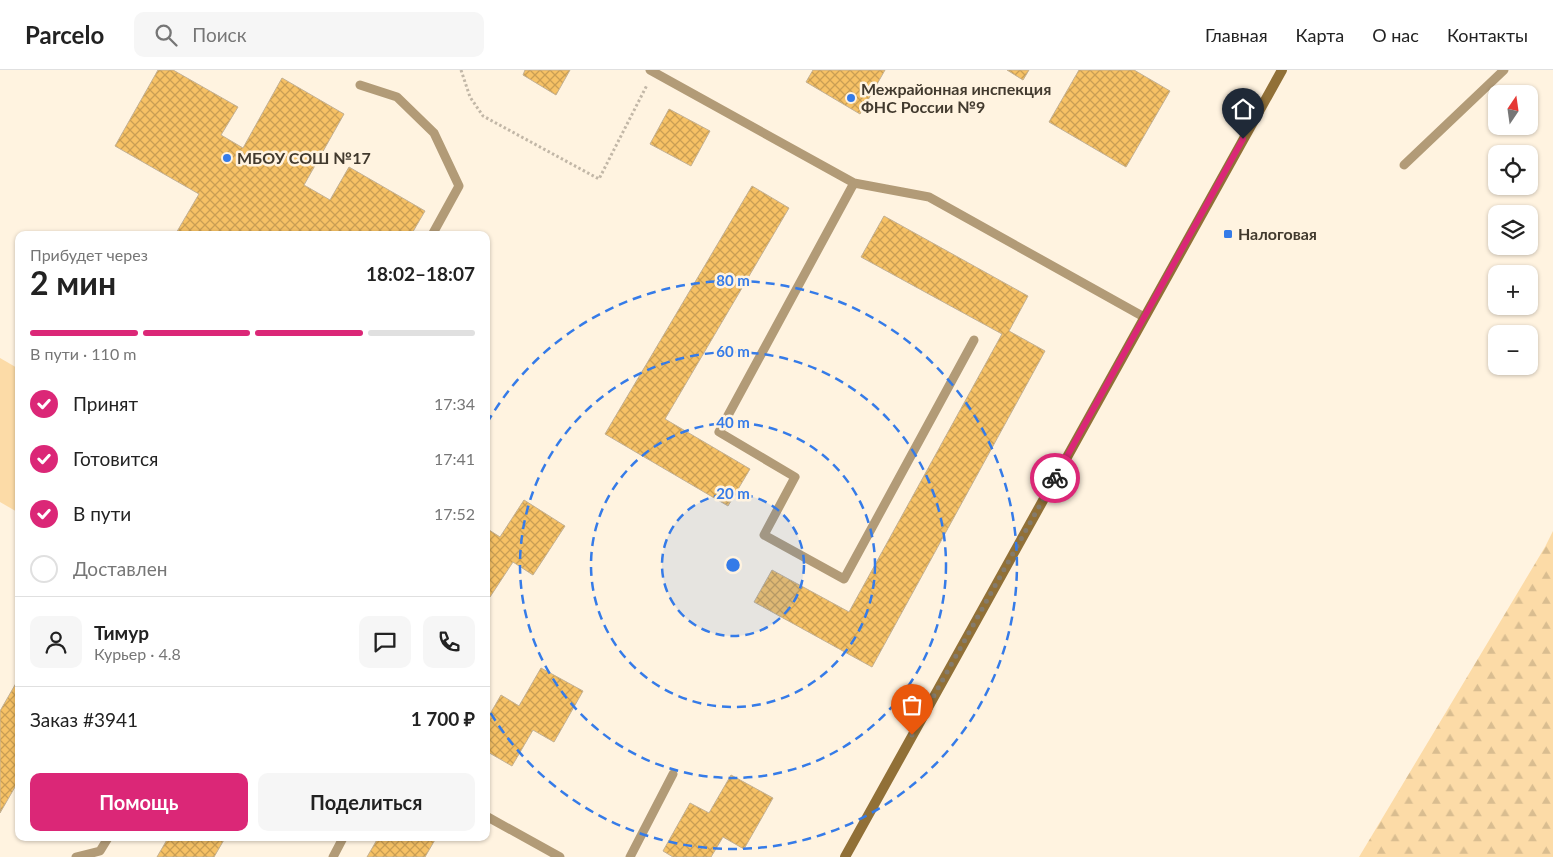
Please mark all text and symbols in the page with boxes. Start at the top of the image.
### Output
search box [134,12,484,57]
text: Parcelo [25,20,104,49]
icon: search [152,21,180,49]
text: Поиск [192,23,247,46]
text: Главная [1205,24,1268,46]
text: Карта [1296,24,1344,46]
text: О нас [1372,24,1419,46]
text: Контакты [1447,24,1528,46]
place label: Межрайонная инспекция ФНС России №9 [861,79,1051,116]
north arrow [1488,85,1538,135]
map controls [1488,85,1538,375]
pin [1222,88,1264,139]
marker: Межрайонная инспекция ФНС России №9 [845,92,857,104]
icon: home [1229,95,1257,123]
button: locate [1488,145,1538,195]
place label: МБОУ СОШ №17 [237,148,371,167]
marker: МБОУ СОШ №17 [221,152,233,164]
button: layers [1488,205,1538,255]
place label: Налоговая [1238,224,1317,243]
marker: Налоговая [1222,228,1234,240]
text: Прибудет через [30,245,148,264]
text: 18:02–18:07 [366,262,475,285]
text: 2 мин [30,263,116,302]
button: + [1488,265,1538,315]
text: 80 m [716,271,750,289]
button: − [1488,325,1538,375]
text: 60 m [716,342,750,360]
text: В пути · 110 m [30,344,136,363]
icon: check [30,390,58,418]
text: Принят [73,392,138,415]
text: 17:34 [434,394,475,413]
text: 40 m [716,413,750,431]
icon: check [30,445,58,473]
text: Готовится [73,447,158,470]
text: 17:41 [434,449,475,468]
courier [1030,453,1080,503]
icon: bike [1041,464,1069,492]
text: 20 m [716,484,750,502]
icon: check [30,500,58,528]
text: В пути [73,502,131,525]
text: 17:52 [434,504,475,523]
centre of rings [724,556,742,574]
text: Доставлен [73,557,167,580]
button: person [30,616,82,668]
button: chat [359,616,411,668]
button: phone [423,616,475,668]
text: Тимур [94,621,149,644]
text: Курьер · 4.8 [94,644,181,663]
pin [891,684,933,735]
icon: bag [898,691,926,719]
text: 1 700 ₽ [411,707,475,730]
text: Заказ #3941 [30,708,138,731]
button: Помощь [30,773,248,831]
button: Поделиться [258,773,475,831]

